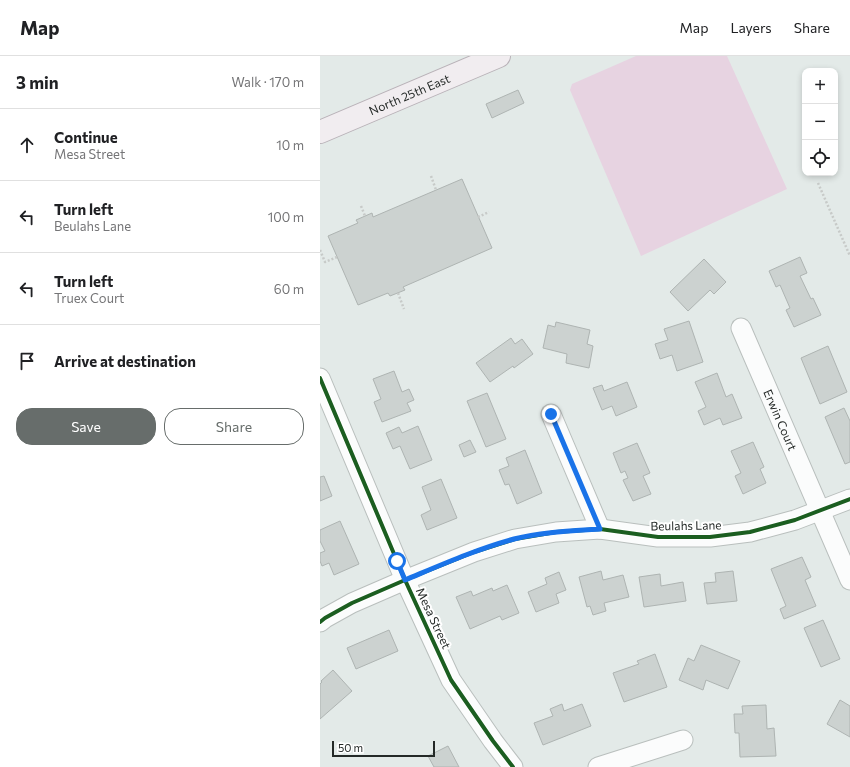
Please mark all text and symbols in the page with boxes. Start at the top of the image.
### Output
text: Map [20,16,59,39]
text: Map [680,19,708,36]
text: Layers [730,19,772,36]
text: Share [794,19,830,36]
map controls [802,68,838,176]
button: + [802,68,838,104]
street label: North 25th East [367,71,452,117]
text: 3 min [16,72,59,93]
text: Walk · 170 m [232,74,304,90]
button: − [802,104,838,140]
text: Continue [54,128,118,146]
icon: ahead [16,134,38,156]
text: 10 m [276,137,304,153]
button: locate [802,140,838,176]
text: Mesa Street [54,146,125,162]
text: Turn left [54,200,113,218]
icon: left [16,206,38,228]
text: 100 m [268,209,304,225]
text: Beulahs Lane [54,218,131,234]
text: Turn left [54,272,113,290]
icon: left [16,278,38,300]
text: 60 m [274,281,304,297]
text: Truex Court [54,290,124,306]
icon: arrive [16,350,38,372]
text: Arrive at destination [54,352,196,370]
street label: Erwin Court [761,387,800,453]
route end [542,405,560,423]
button: Save [16,408,156,445]
button: Share [164,408,304,445]
street label: Beulahs Lane [650,517,722,533]
route start [388,552,406,570]
street label: Mesa Street [414,585,454,651]
scale bar [332,739,435,758]
text: 50 m [338,741,363,754]

